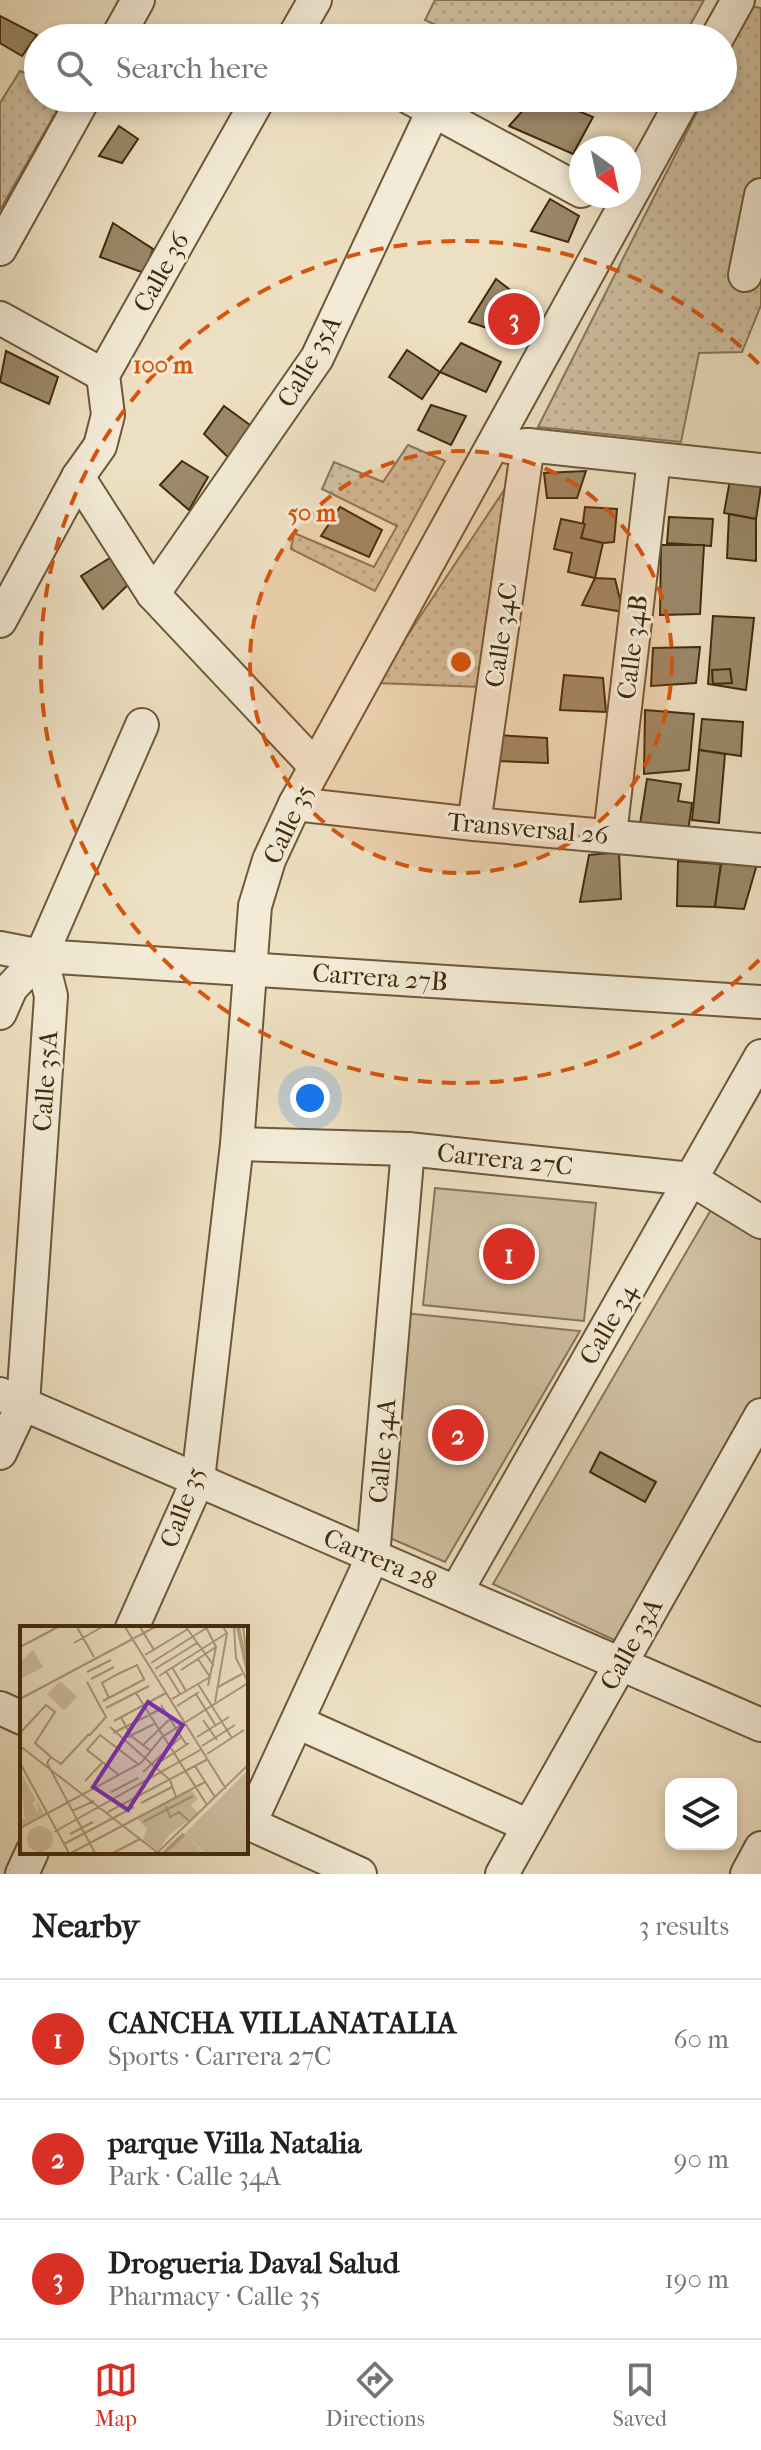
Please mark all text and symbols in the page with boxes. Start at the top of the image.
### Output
search box [24,24,737,112]
icon: search [52,46,96,90]
text: Search here [116,51,268,86]
north arrow [569,136,641,208]
street label: Calle 36 [127,226,197,318]
pin: 3 [488,289,540,349]
street label: Calle 35A [271,309,349,413]
text: 100 m [133,351,194,379]
text: 50 m [288,499,337,527]
street label: Calle 34C [479,581,524,690]
street label: Calle 34B [611,593,654,701]
centre of rings [447,648,475,676]
street label: Calle 35 [257,780,320,869]
street label: Transversal 26 [446,806,611,851]
street label: Carrera 27B [311,957,449,998]
street label: Calle 35A [27,1028,65,1132]
your location [290,1078,330,1118]
street label: Carrera 27C [435,1137,574,1182]
pin: 1 [483,1224,535,1284]
street label: Calle 34 [573,1278,644,1370]
street label: Calle 34A [362,1396,403,1505]
pin: 2 [432,1405,484,1465]
street label: Calle 35 [154,1462,211,1552]
street label: Carrera 28 [319,1522,441,1597]
street label: Calle 33A [594,1592,670,1696]
inset map [20,1626,248,1854]
map controls [665,1778,737,1850]
button: layers [665,1778,737,1850]
text: Nearby [32,1906,139,1946]
text: 3 results [639,1911,729,1942]
text: CANCHA VILLANATALIA [108,2006,456,2041]
text: 1 [53,2024,63,2055]
text: 60 m [673,2024,729,2055]
text: Sports · Carrera 27C [108,2041,331,2072]
text: parque Villa Natalia [108,2126,361,2161]
text: 2 [51,2144,65,2175]
text: 90 m [674,2144,729,2175]
text: Park · Calle 34A [108,2161,281,2192]
text: Drogueria Daval Salud [108,2246,399,2281]
text: 3 [53,2264,63,2295]
text: 190 m [665,2264,729,2295]
text: Pharmacy · Calle 35 [108,2281,321,2312]
tab: Map [94,2358,138,2432]
tab: Directions [326,2358,425,2432]
tab: Saved [613,2358,667,2432]

